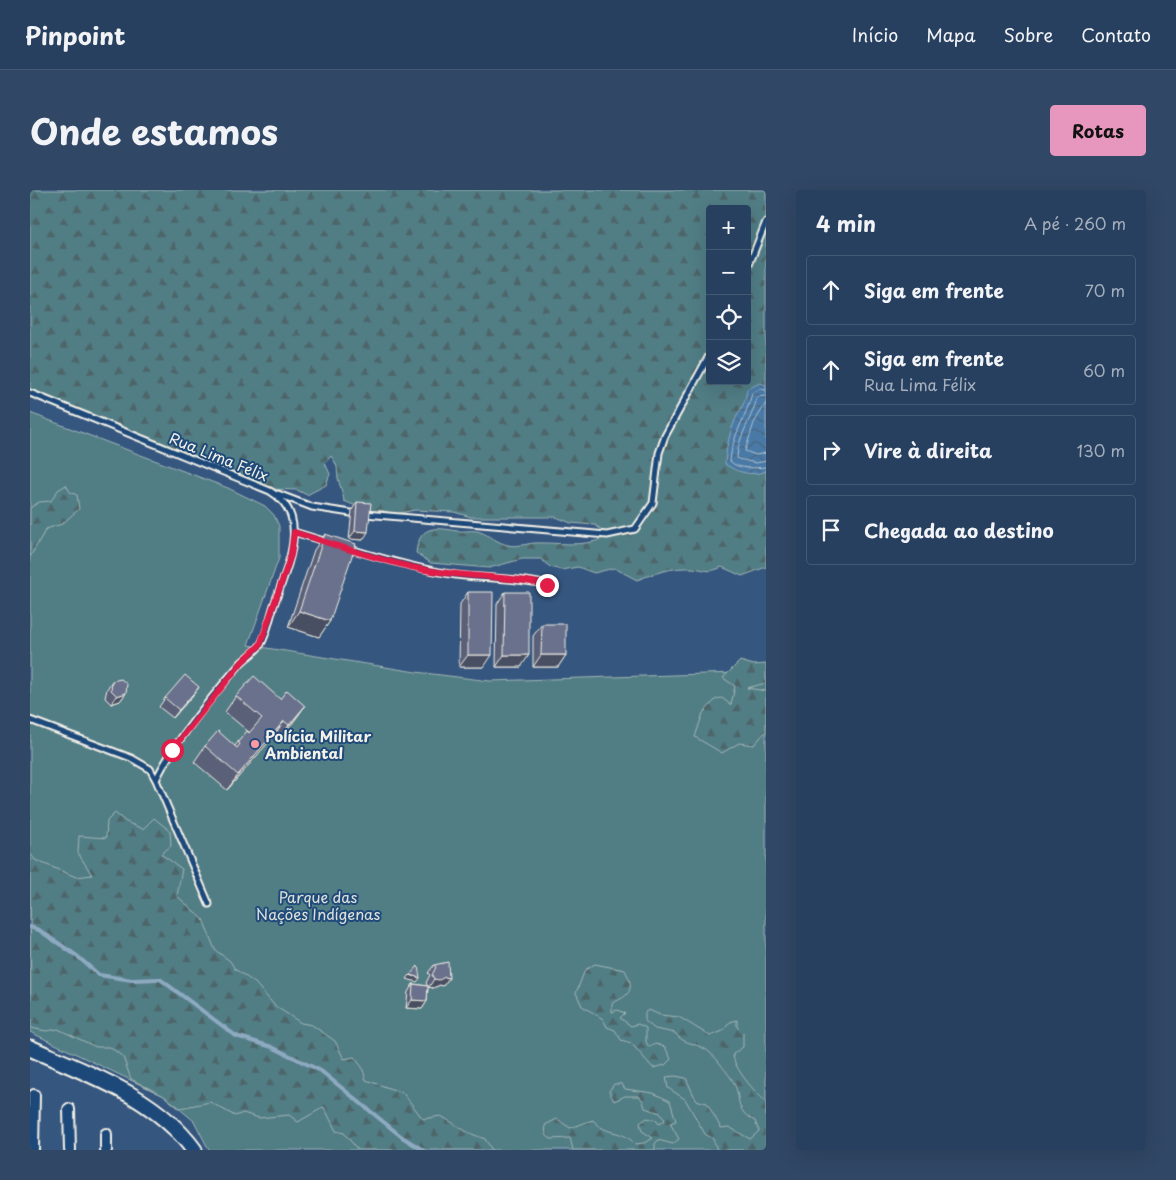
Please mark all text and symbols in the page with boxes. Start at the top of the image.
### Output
text: Pinpoint [25,17,126,53]
text: Início [852,21,898,48]
text: Mapa [926,21,976,48]
text: Sobre [1004,21,1053,48]
text: Contato [1081,21,1151,48]
text: Onde estamos [30,104,278,157]
button: Rotas [1050,105,1146,156]
map controls [706,205,751,385]
button: + [706,205,751,250]
text: 4 min [816,207,876,239]
text: A pé · 260 m [1024,211,1126,235]
button: − [706,250,751,295]
icon: ahead [817,276,845,304]
text: Siga em frente [864,276,1004,304]
text: 70 m [1085,278,1125,302]
button: locate [706,295,751,340]
button: layers [706,340,751,385]
text: Siga em frente [864,344,1004,372]
icon: ahead [817,356,845,384]
text: 60 m [1083,358,1125,382]
text: Rua Lima Félix [864,372,976,396]
street label: Rua Lima Félix [166,426,272,486]
icon: right [817,436,845,464]
text: Vire à direita [864,436,992,464]
text: 130 m [1077,438,1125,462]
icon: arrive [817,516,845,544]
text: Chegada ao destino [864,516,1054,544]
route end [536,574,559,597]
place label: Polícia Militar Ambiental [264,724,371,764]
marker: Polícia Militar Ambiental [249,738,261,750]
route start [161,739,184,762]
park label: Parque das Nações Indígenas [256,885,380,925]

